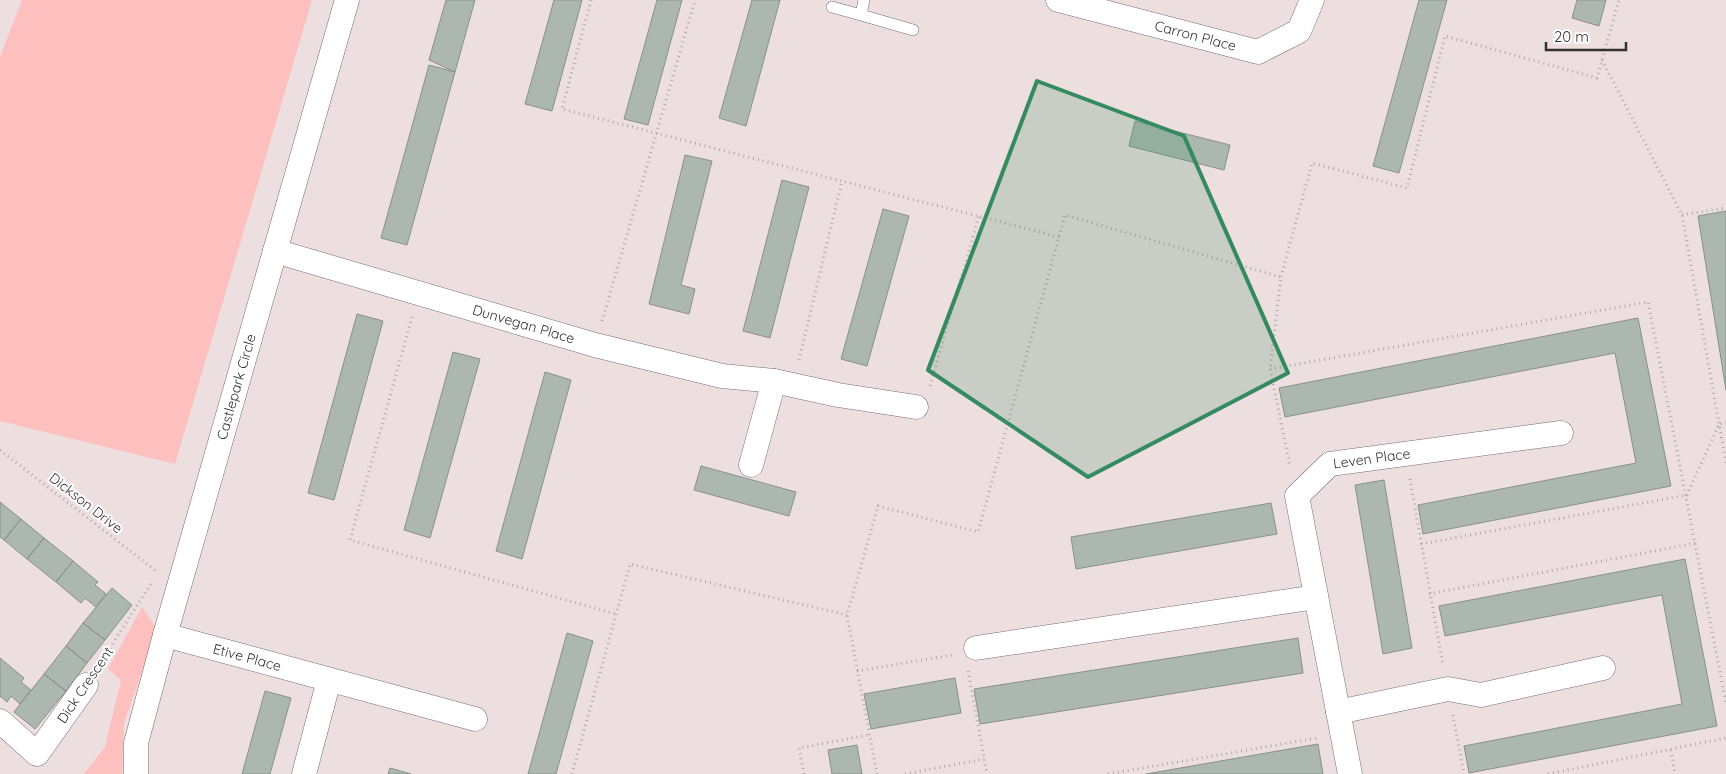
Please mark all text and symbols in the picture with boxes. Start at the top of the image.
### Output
street label: Carron Place [1153,16,1238,55]
scale bar [1546,20,1626,52]
text: 20 m [1554,27,1589,46]
street label: Dunvegan Place [470,300,577,348]
street label: Castlepark Circle [212,332,260,442]
street label: Leven Place [1332,444,1411,473]
street label: Dickson Drive [46,469,126,537]
street label: Etive Place [211,639,283,675]
street label: Dick Crescent [53,643,117,727]

